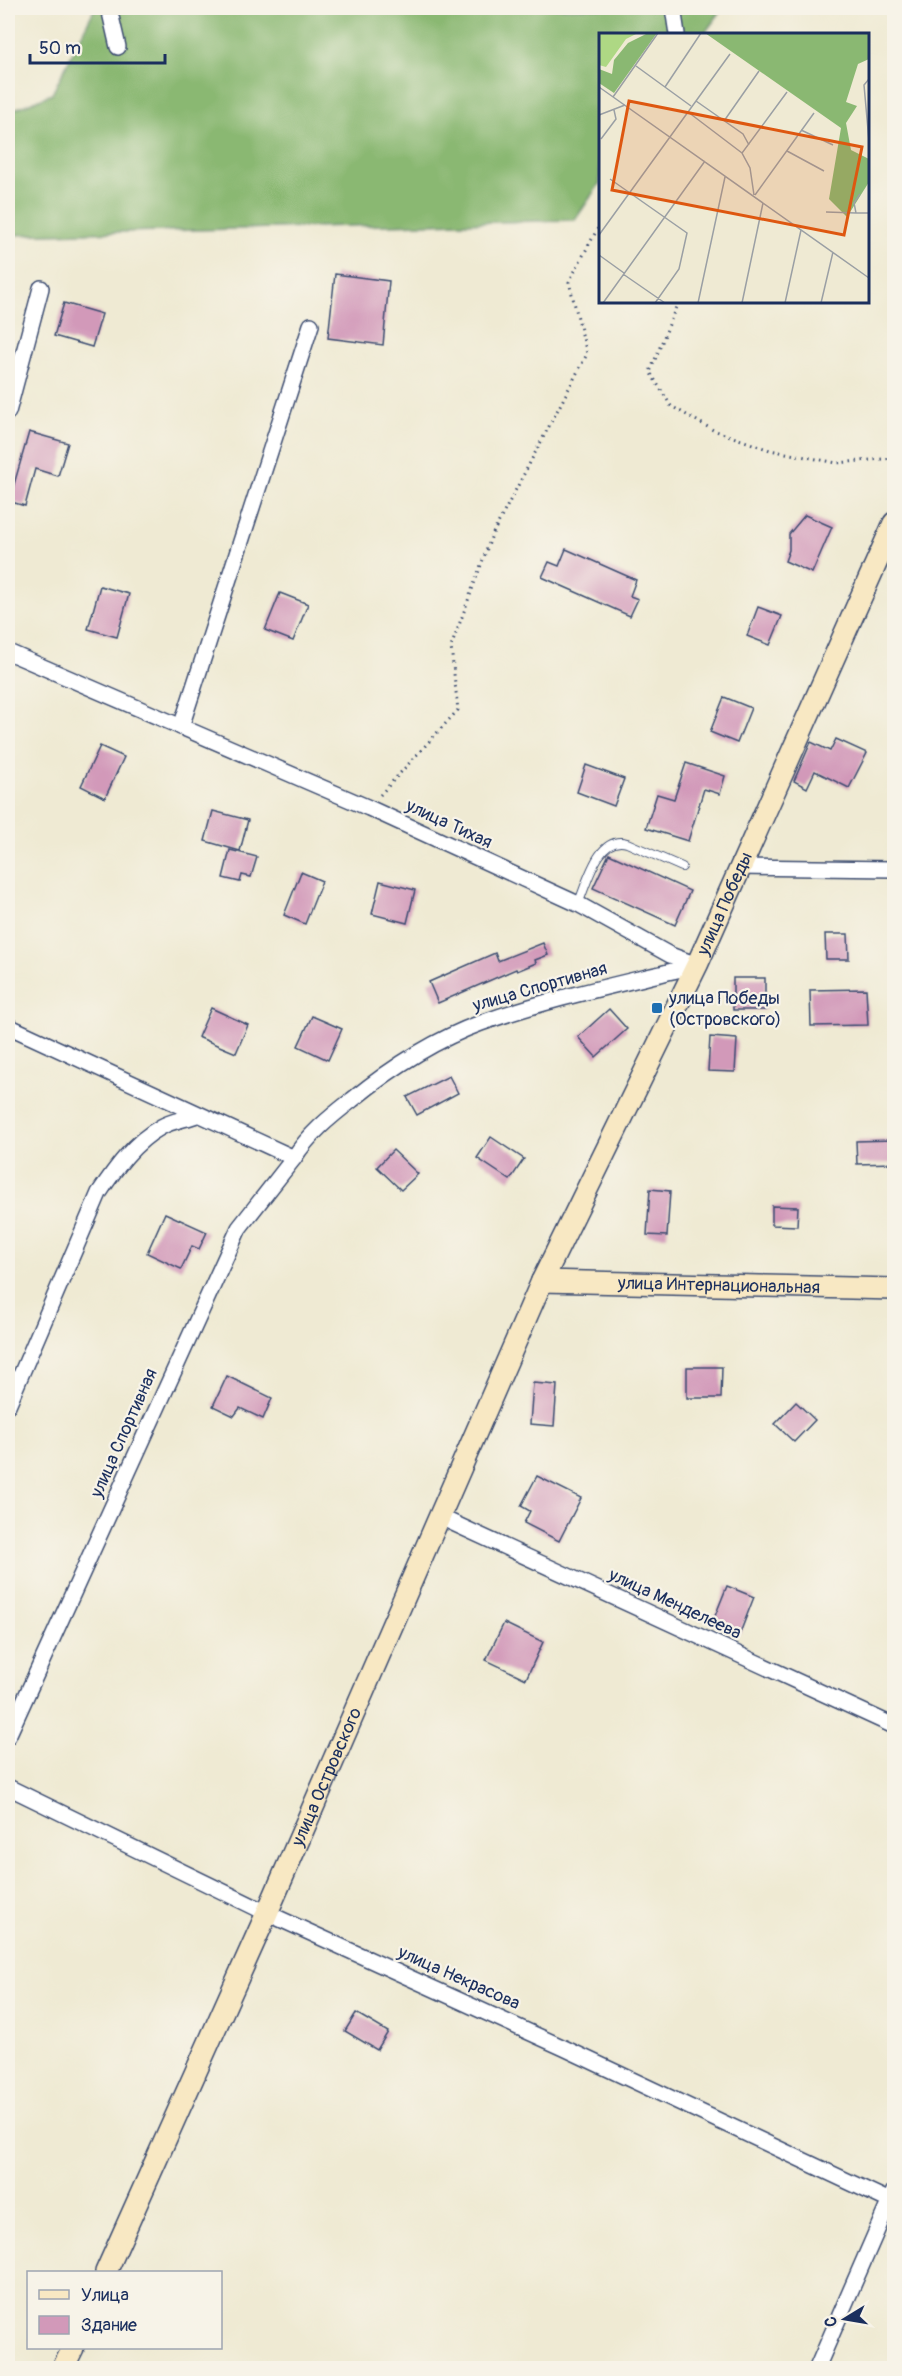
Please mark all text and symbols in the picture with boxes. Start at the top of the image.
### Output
scale bar [30,27,165,65]
inset map [599,33,869,303]
text: 50 m [39,37,81,60]
street label: улица Тихая [401,794,496,854]
street label: улица Победы [691,848,757,960]
street label: улица Спортивная [469,957,610,1017]
place label: улица Победы (Островского) [668,987,781,1031]
marker: улица Победы (Островского) [650,1001,664,1015]
street label: улица Интернациональная [617,1271,820,1299]
street label: улица Спортивная [85,1365,163,1502]
street label: улица Менделеева [604,1563,745,1645]
street label: улица Островского [286,1704,367,1851]
street label: улица Некрасова [393,1940,524,2015]
legend [27,2271,222,2349]
text: Улица [81,2284,129,2307]
north arrow [815,2289,875,2349]
text: Здание [81,2314,137,2337]
text: С [820,2315,842,2328]

